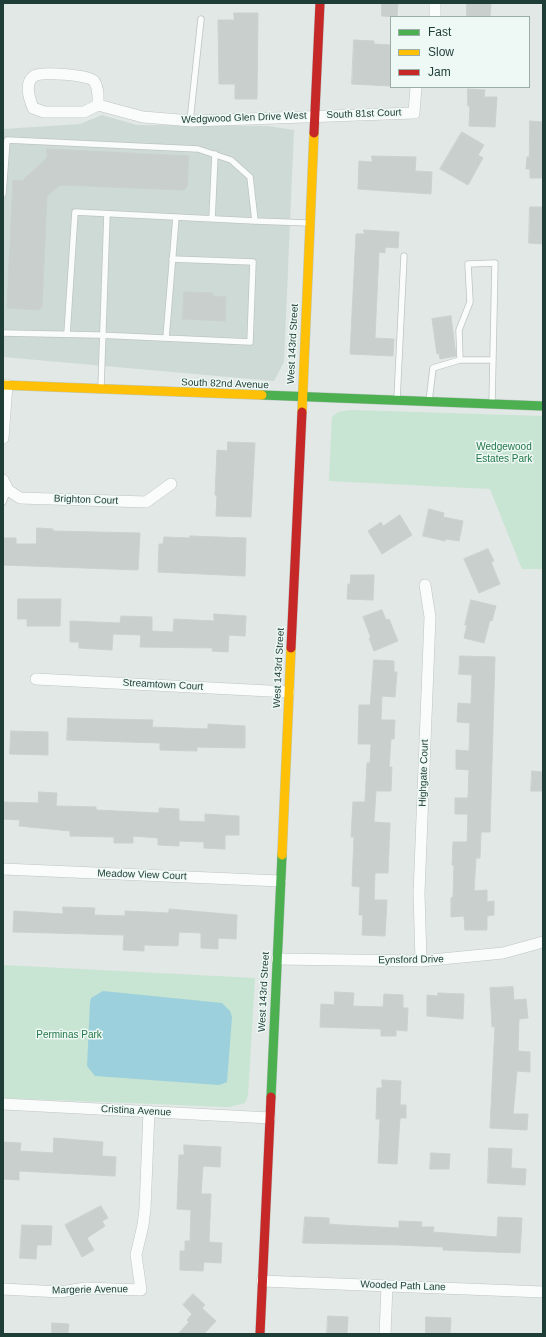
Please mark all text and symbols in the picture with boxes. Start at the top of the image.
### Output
legend [390,16,530,88]
text: Fast [428,25,451,39]
text: Slow [428,45,454,59]
text: Jam [428,65,451,79]
street label: South 81st Court [326,107,402,121]
street label: Wedgwood Glen Drive West [181,110,307,126]
street label: West 143rd Street [285,304,301,384]
street label: South 82nd Avenue [181,376,269,392]
park label: Wedgewood Estates Park [476,441,532,464]
street label: Brighton Court [54,493,118,507]
street label: West 143rd Street [271,628,287,708]
street label: Streamtown Court [122,677,204,693]
street label: Highgate Court [417,739,431,807]
street label: Meadow View Court [97,867,187,883]
street label: West 143rd Street [256,952,272,1032]
street label: Eynsford Drive [378,953,444,967]
park label: Perminas Park [36,1029,102,1041]
street label: Cristina Avenue [101,1103,171,1119]
street label: Wooded Path Lane [360,1279,446,1293]
street label: Margerie Avenue [52,1283,128,1297]

